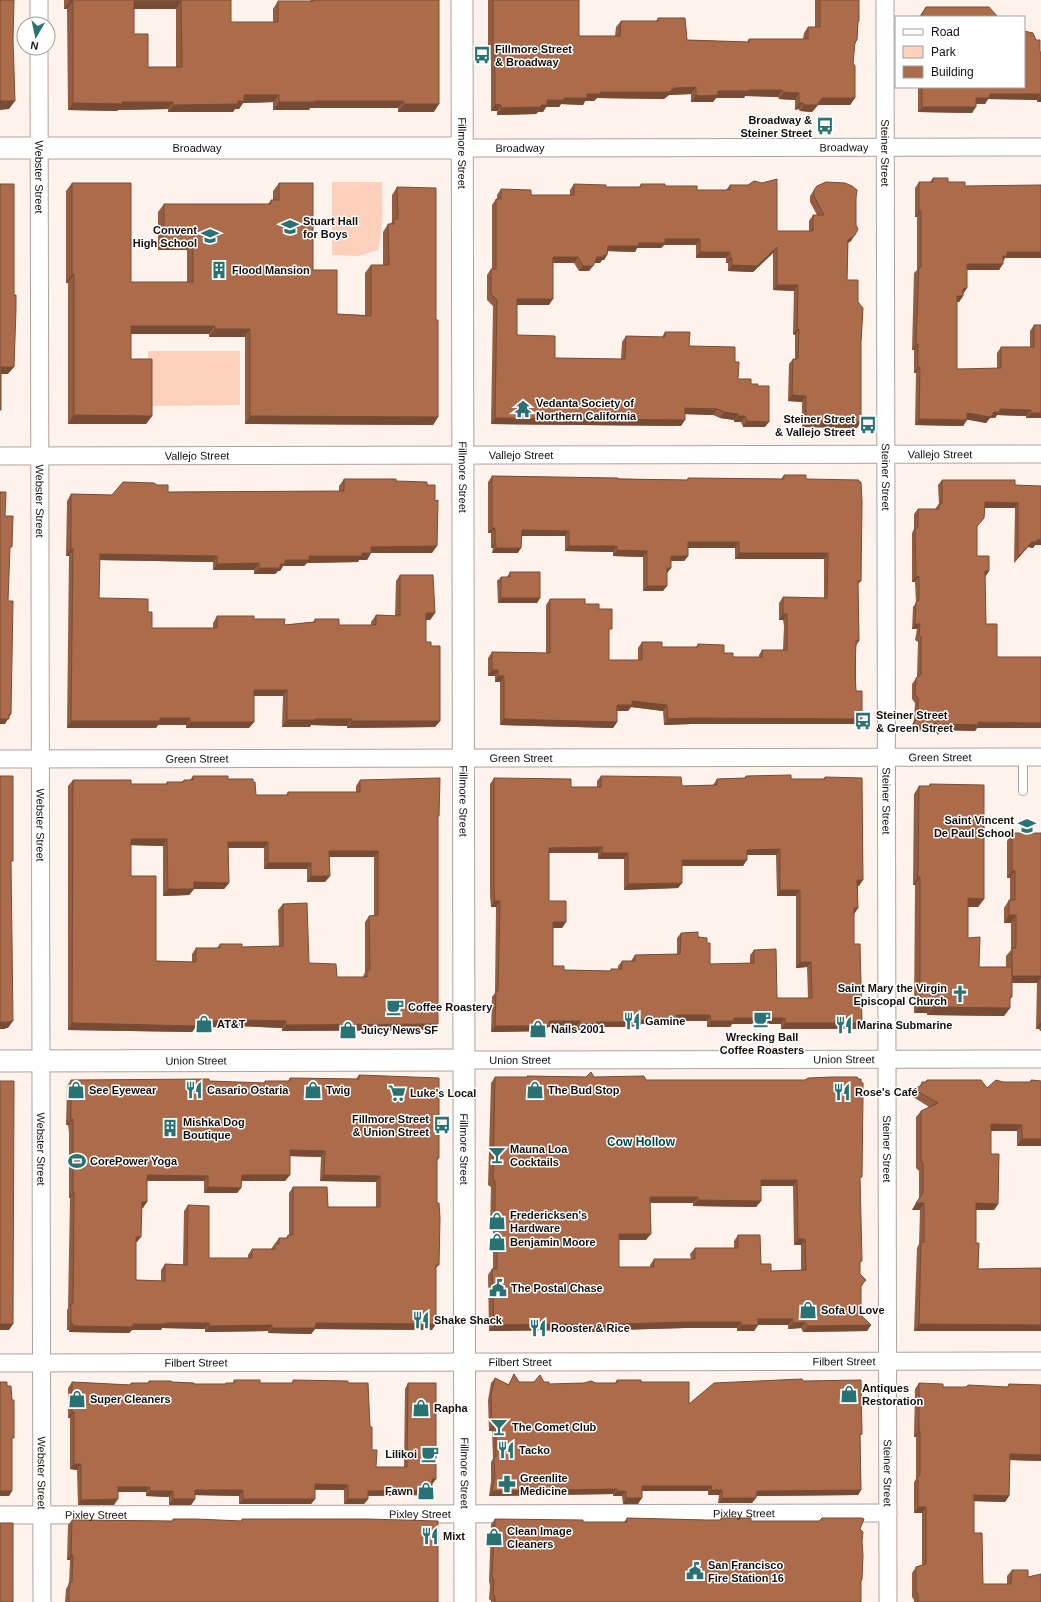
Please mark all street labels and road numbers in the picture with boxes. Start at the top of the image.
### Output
street label: Fillmore Street [456,117,468,189]
street label: Steiner Street [879,119,891,187]
street label: Webster Street [33,140,45,214]
street label: Broadway [820,141,869,153]
street label: Broadway [173,142,222,154]
street label: Broadway [496,142,545,154]
street label: Fillmore Street [457,441,469,513]
street label: Steiner Street [880,443,892,511]
street label: Vallejo Street [908,448,972,460]
street label: Vallejo Street [489,449,553,461]
street label: Vallejo Street [165,450,229,462]
street label: Webster Street [34,464,46,538]
street label: Green Street [908,751,972,763]
street label: Green Street [489,752,553,764]
street label: Green Street [165,753,229,765]
street label: Fillmore Street [457,765,470,837]
street label: Steiner Street [880,767,893,835]
street label: Webster Street [34,788,47,862]
street label: Union Street [813,1053,875,1065]
street label: Union Street [489,1054,551,1066]
street label: Union Street [165,1055,227,1067]
street label: Webster Street [35,1112,47,1186]
street label: Fillmore Street [458,1113,470,1185]
street label: Steiner Street [881,1115,893,1183]
street label: Filbert Street [812,1355,876,1367]
street label: Filbert Street [488,1356,552,1368]
street label: Filbert Street [164,1357,228,1369]
street label: Webster Street [36,1436,48,1510]
street label: Fillmore Street [459,1437,471,1509]
street label: Steiner Street [882,1439,894,1507]
street label: Pixley Street [713,1507,775,1519]
street label: Pixley Street [389,1508,451,1520]
street label: Pixley Street [65,1509,127,1521]

